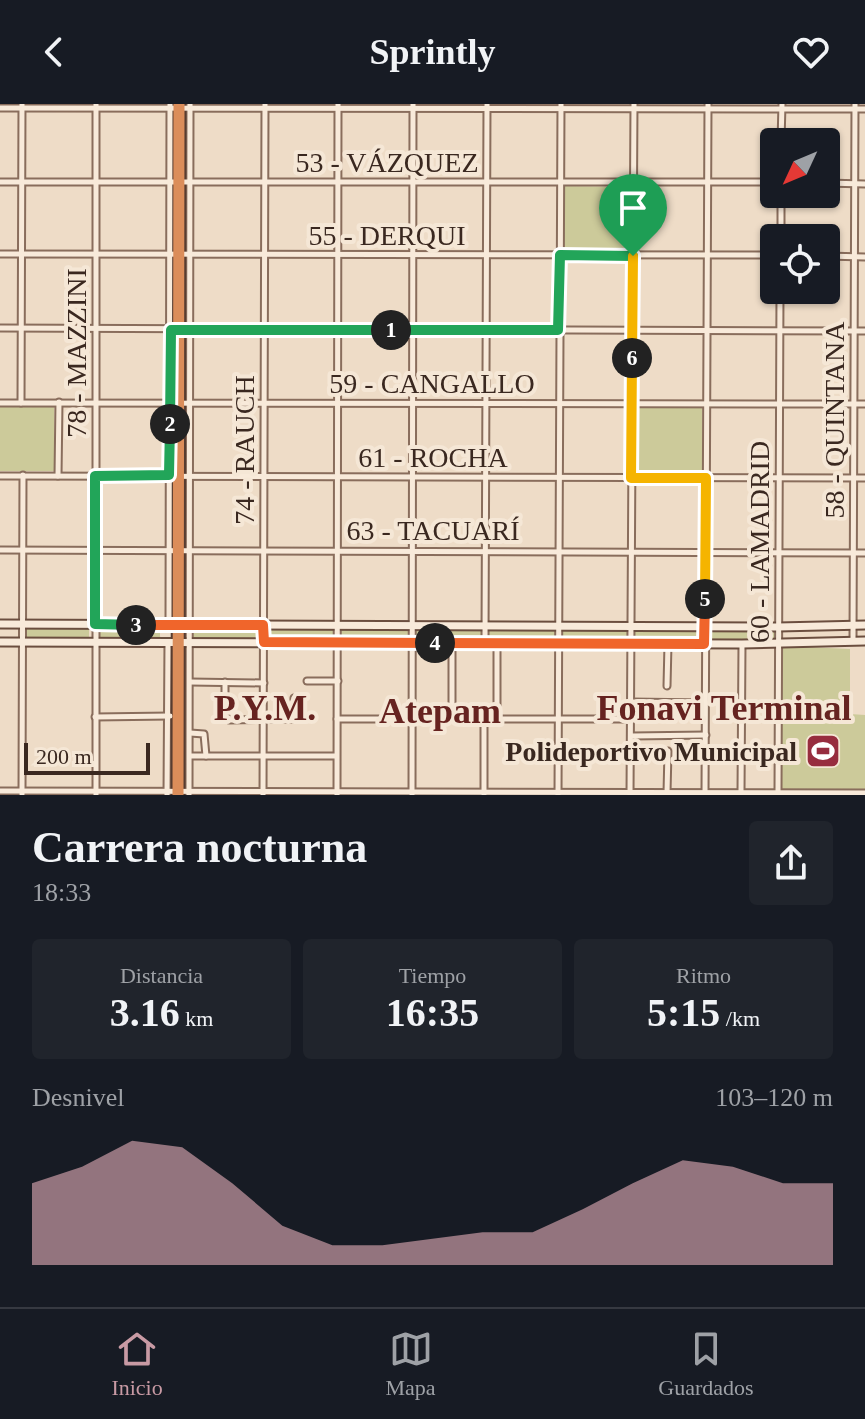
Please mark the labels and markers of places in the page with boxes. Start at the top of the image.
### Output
pin [599,174,667,256]
pin: 1 [371,310,411,350]
pin: 6 [612,338,652,378]
pin: 2 [150,404,190,444]
pin: 5 [685,579,725,619]
pin: 3 [116,605,156,645]
pin: 4 [415,623,455,663]
sports icon: Polideportivo Municipal [804,732,842,770]
place label: Polideportivo Municipal [505,736,797,767]

